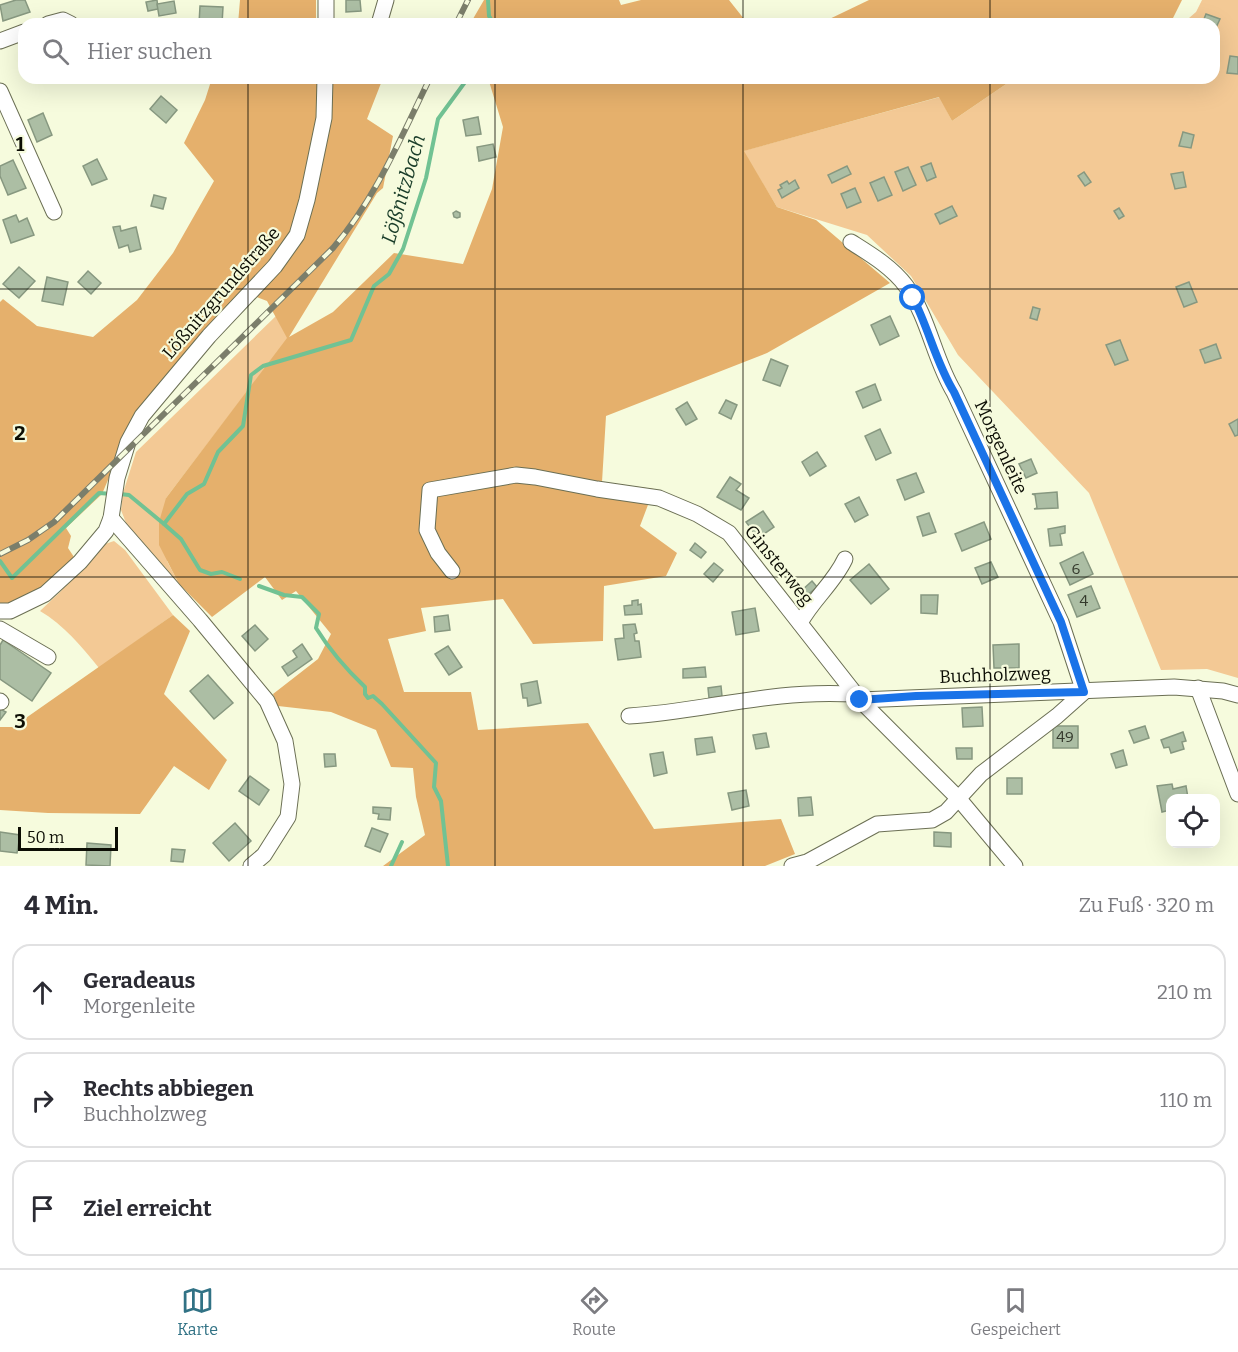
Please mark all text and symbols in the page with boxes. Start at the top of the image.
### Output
search box [18,18,1220,84]
icon: search [39,35,72,68]
text: Hier suchen [87,38,212,65]
text: 1 [16,132,25,156]
water label: Lößnitzbach [376,132,430,246]
street label: Lößnitzgrundstraße [158,222,284,364]
route start [899,284,925,310]
street label: Morgenleite [970,396,1032,498]
text: 2 [14,421,26,445]
street label: Ginsterweg [740,520,818,610]
house number: 6 [1072,560,1081,578]
house number: 4 [1080,592,1089,610]
street label: Buchholzweg [939,662,1051,688]
route end [846,686,872,712]
text: 3 [14,709,26,733]
house number: 49 [1056,728,1074,746]
map controls [1166,794,1220,848]
button: locate [1166,794,1220,848]
scale bar [18,824,118,852]
text: 50 m [27,828,64,847]
text: 4 Min. [24,890,99,921]
text: Zu Fuß · 320 m [1079,893,1214,917]
text: Geradeaus [83,967,195,994]
icon: ahead [26,976,59,1009]
text: 210 m [1157,980,1212,1004]
text: Morgenleite [83,994,196,1018]
text: Rechts abbiegen [83,1075,254,1102]
icon: right [26,1084,59,1117]
text: 110 m [1160,1088,1212,1112]
text: Buchholzweg [83,1102,207,1126]
icon: arrive [26,1192,59,1225]
text: Ziel erreicht [83,1195,212,1222]
tab: Karte [177,1284,218,1339]
tab: Route [572,1284,616,1339]
tab: Gespeichert [970,1284,1061,1339]

